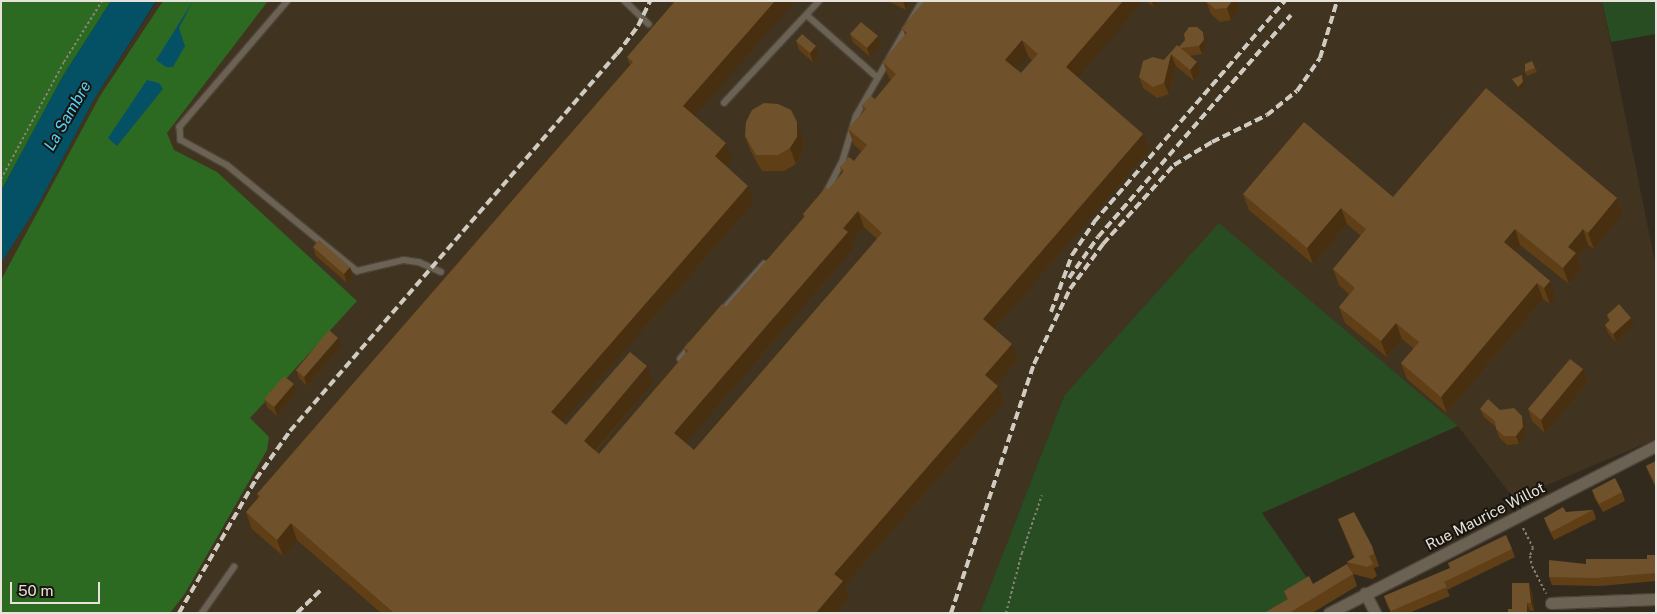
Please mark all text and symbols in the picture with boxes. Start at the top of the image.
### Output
water label: La Sambre [40,78,96,154]
street label: Rue Maurice Willot [1422,478,1548,554]
scale bar [12,572,102,604]
text: 50 m [18,582,53,599]

